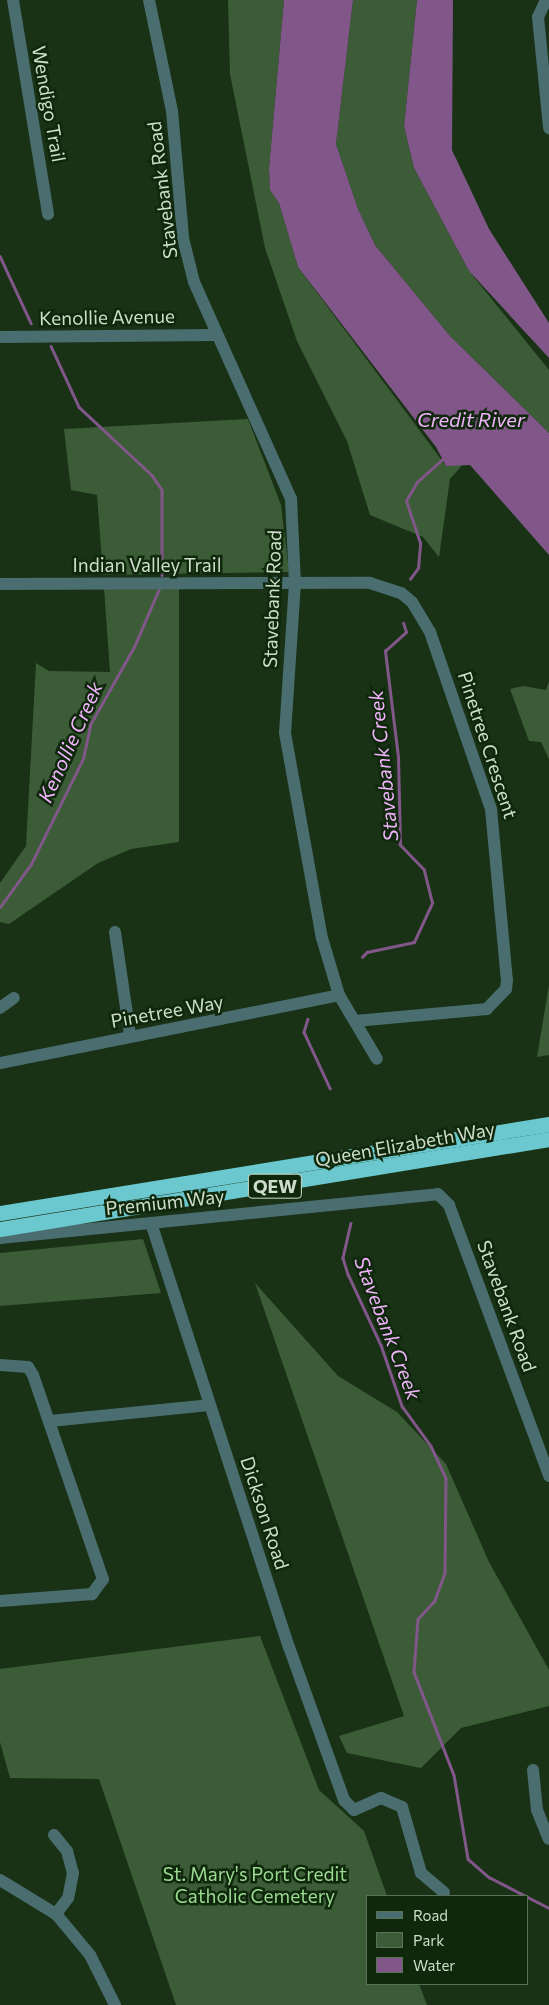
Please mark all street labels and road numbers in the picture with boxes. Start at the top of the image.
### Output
street label: Wendigo Trail [28,44,70,164]
street label: Stavebank Road [142,120,182,260]
street label: Kenollie Avenue [39,304,175,330]
street label: Stavebank Road [258,530,286,668]
street label: Indian Valley Trail [72,554,222,576]
street label: Pinetree Crescent [453,669,523,821]
street label: Pinetree Way [109,990,225,1032]
street label: Queen Elizabeth Way [313,1117,497,1171]
road number: QEW [248,1170,302,1202]
street label: Premium Way [104,1184,226,1220]
street label: Stavebank Road [473,1237,541,1375]
street label: Dickson Road [236,1454,294,1572]

